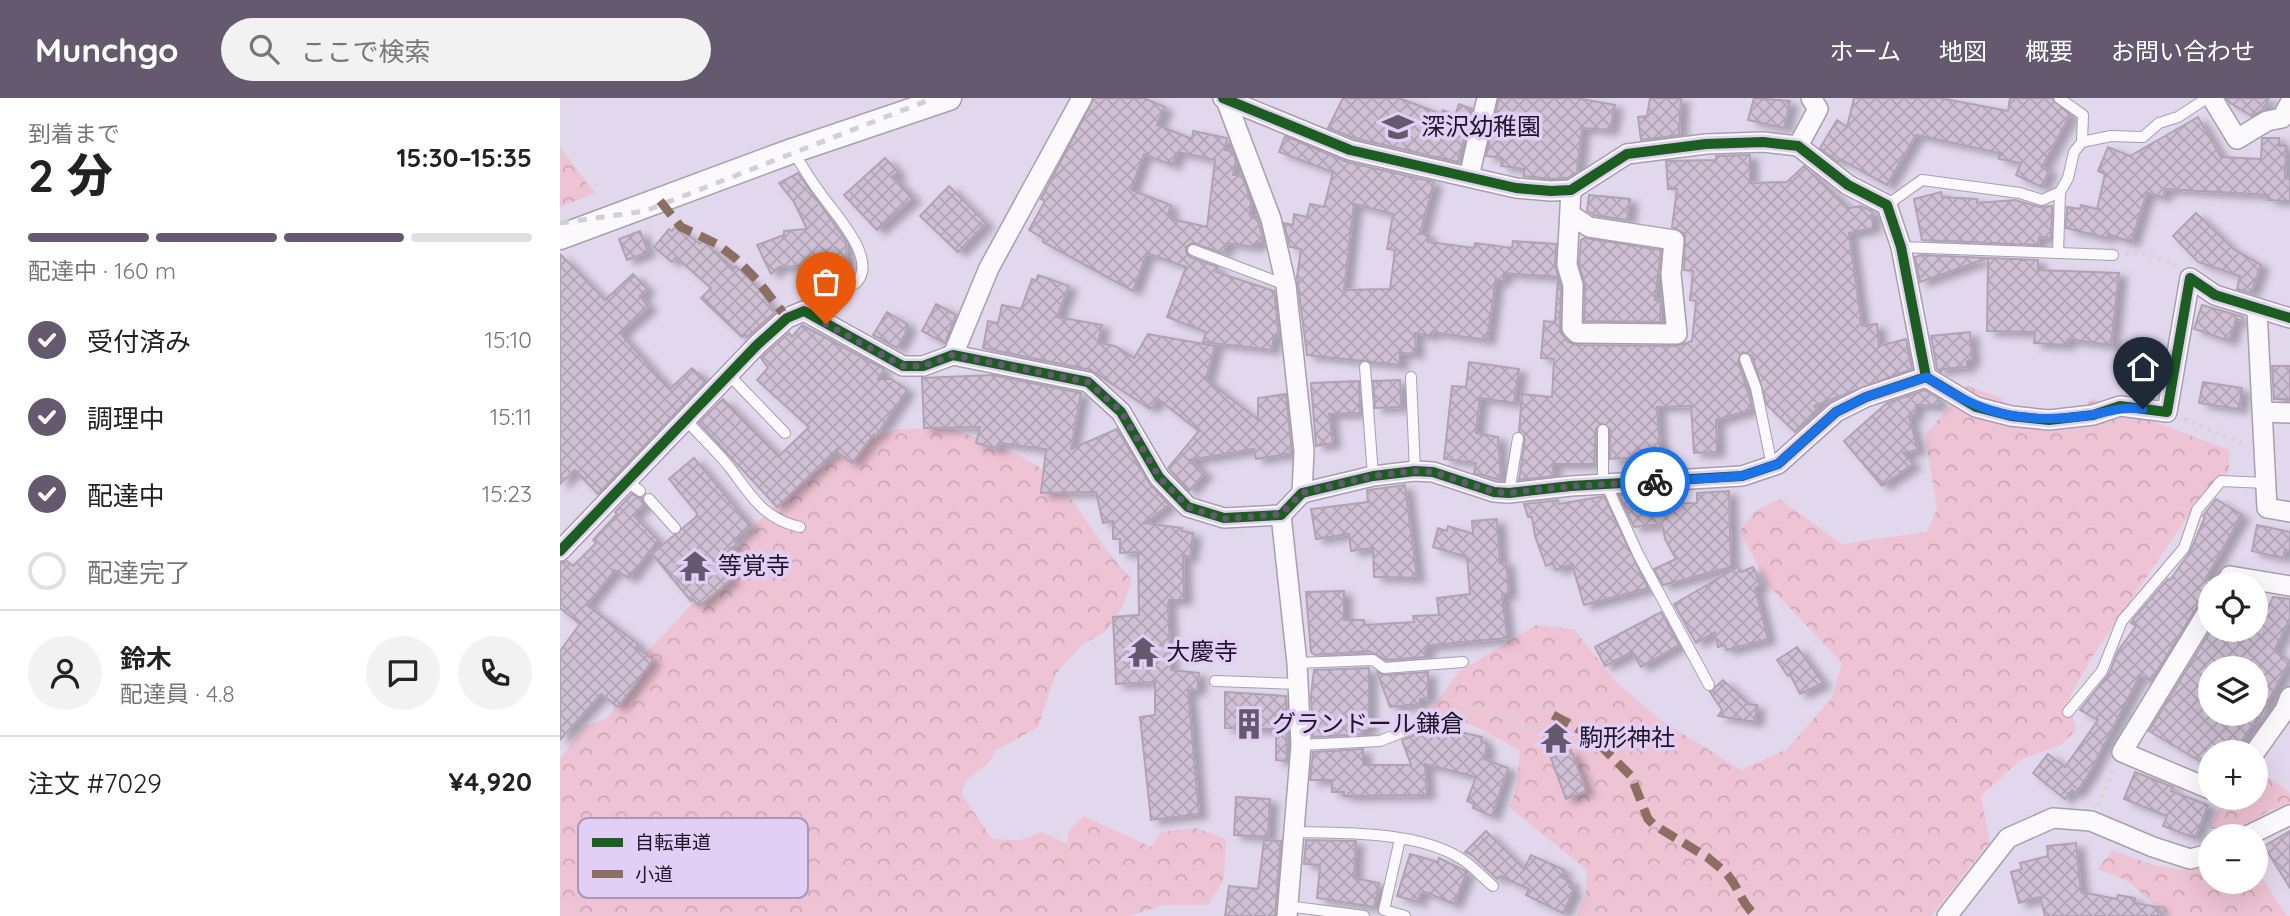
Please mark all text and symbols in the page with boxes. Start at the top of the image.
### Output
search box [221,18,711,81]
text: Munchgo [35,29,179,70]
icon: search [245,30,283,68]
text: ここで検索 [301,35,431,68]
text: ホーム [1830,36,1901,66]
text: 地図 [1939,36,1987,66]
text: 概要 [2025,36,2073,66]
text: お問い合わせ [2111,36,2255,66]
school or university icon: 深沢幼稚園 [1381,110,1415,144]
place label: 深沢幼稚園 [1421,111,1541,141]
text: 到着まで [28,119,120,148]
text: 15:30–15:35 [396,141,532,174]
text: 2 分 [28,146,113,204]
pin [796,252,856,324]
text: 配達中 · 160 m [28,256,176,285]
icon: bag [807,263,845,301]
icon: check [28,321,66,359]
text: 受付済み [87,325,191,358]
text: 15:10 [484,325,532,354]
pin [2113,337,2173,409]
icon: home [2124,348,2162,386]
icon: check [28,398,66,436]
text: 調理中 [87,402,165,435]
text: 15:11 [490,402,532,431]
courier [1620,447,1690,517]
icon: bike [1636,463,1674,501]
icon: check [28,475,66,513]
text: 配達中 [87,479,165,512]
text: 15:23 [482,479,532,508]
temple icon: 等覚寺 [678,549,712,583]
place label: 等覚寺 [718,550,790,580]
text: 配達完了 [87,556,191,589]
map controls [2198,572,2268,894]
button: locate [2198,572,2268,642]
temple icon: 大慶寺 [1126,635,1160,669]
button: person [28,636,102,710]
button: chat [366,636,440,710]
button: phone [458,636,532,710]
place label: 大慶寺 [1166,636,1238,666]
text: 鈴木 [120,642,172,675]
button: layers [2198,656,2268,726]
text: 配達員 · 4.8 [120,679,235,708]
building icon: グランドール鎌倉 [1232,707,1266,741]
place label: グランドール鎌倉 [1272,708,1464,738]
temple icon: 駒形神社 [1539,721,1573,755]
place label: 駒形神社 [1579,722,1675,752]
button: + [2198,740,2268,810]
text: ¥4,920 [449,765,532,798]
text: 注文 #7029 [28,767,162,800]
legend [578,818,808,898]
button: − [2198,824,2268,894]
text: 自転車道 [635,830,711,854]
text: 小道 [635,862,673,886]

